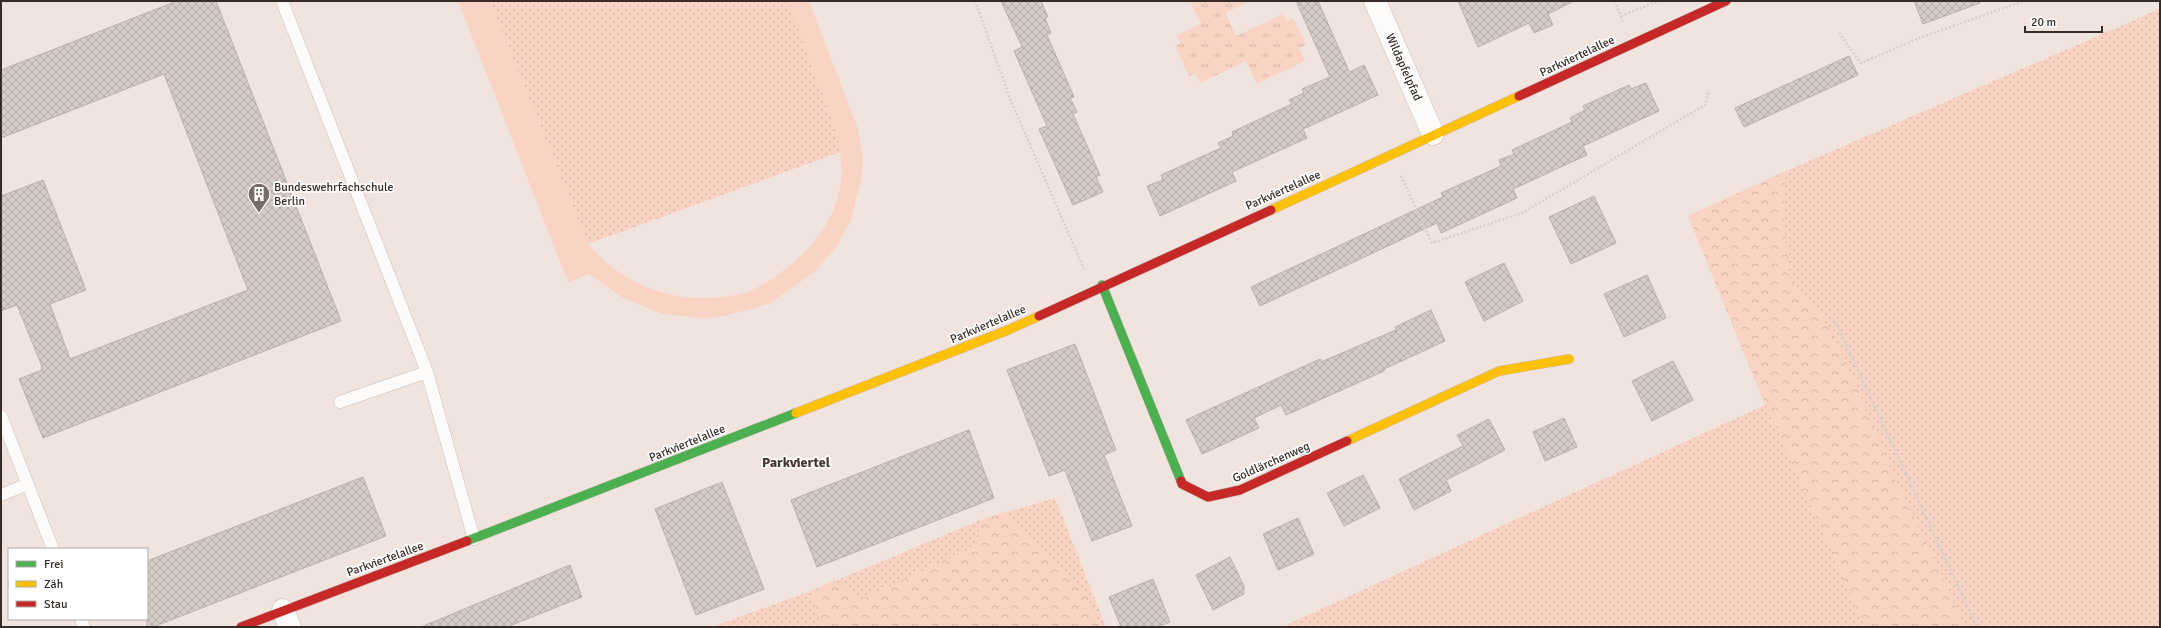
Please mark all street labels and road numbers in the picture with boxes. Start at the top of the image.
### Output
street label: Wildapfelpfad [1382,31,1425,103]
street label: Parkviertelallee [1537,33,1617,80]
street label: Parkviertelallee [1243,167,1323,214]
street label: Parkviertelallee [948,302,1028,347]
street label: Parkviertelallee [647,421,727,466]
street label: Goldlärchenweg [1230,439,1312,486]
street label: Parkviertelallee [345,539,426,580]

